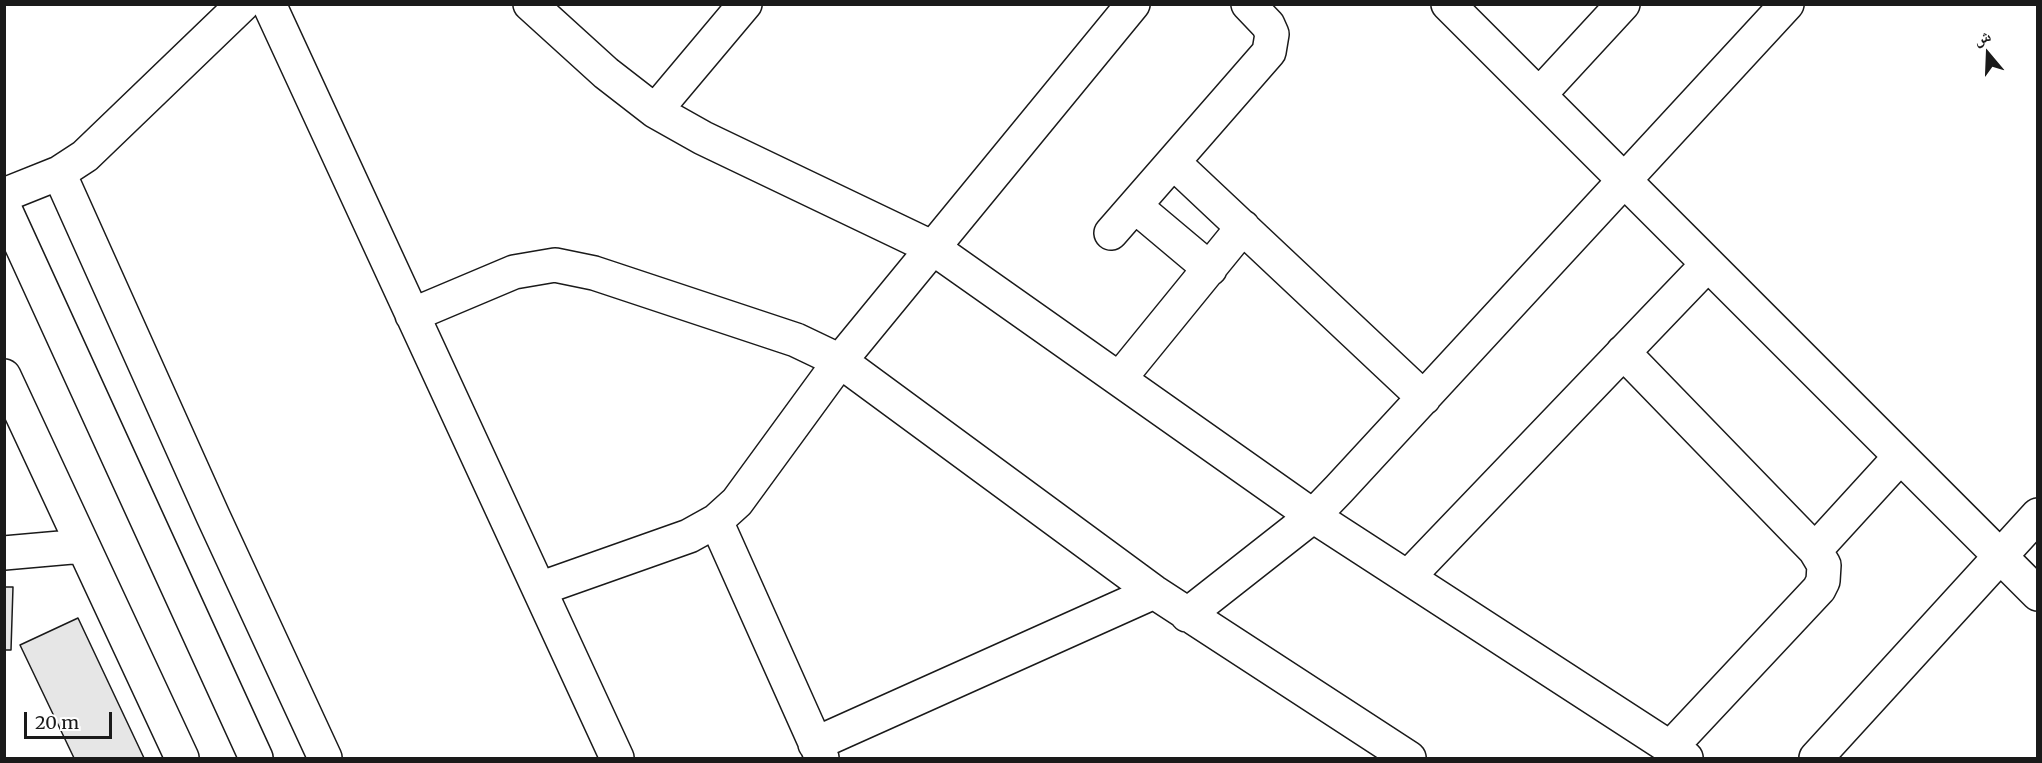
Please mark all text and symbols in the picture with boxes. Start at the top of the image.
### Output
north arrow [1958,24,2018,84]
text: ش [1971,25,1993,49]
scale bar [27,700,116,738]
text: 20 m [35,711,79,734]

